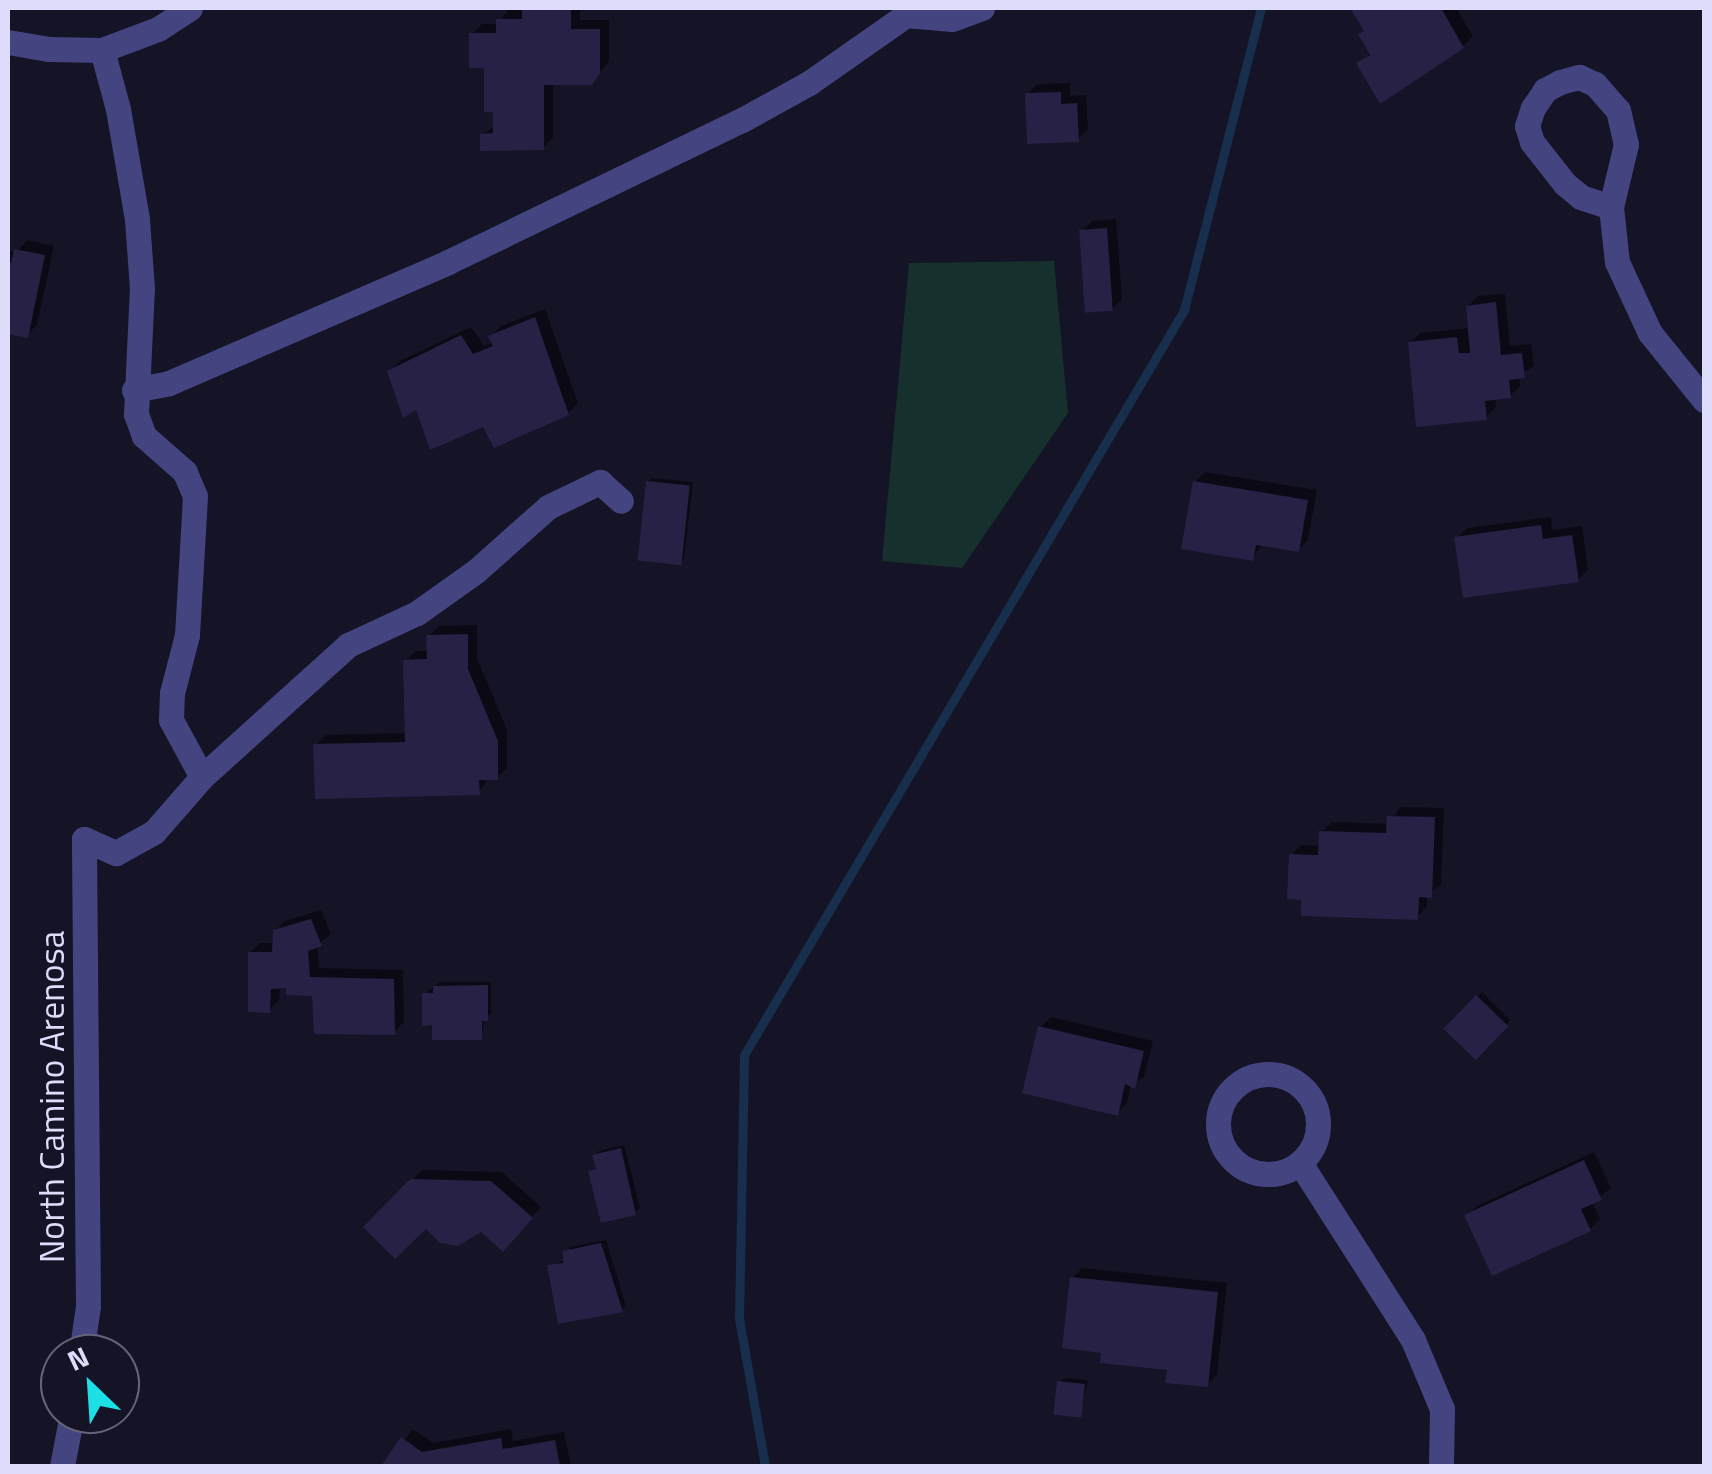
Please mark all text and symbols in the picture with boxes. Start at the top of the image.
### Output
street label: North Camino Arenosa [30,931,72,1263]
north arrow [40,1334,140,1434]
text: N [60,1335,96,1382]

